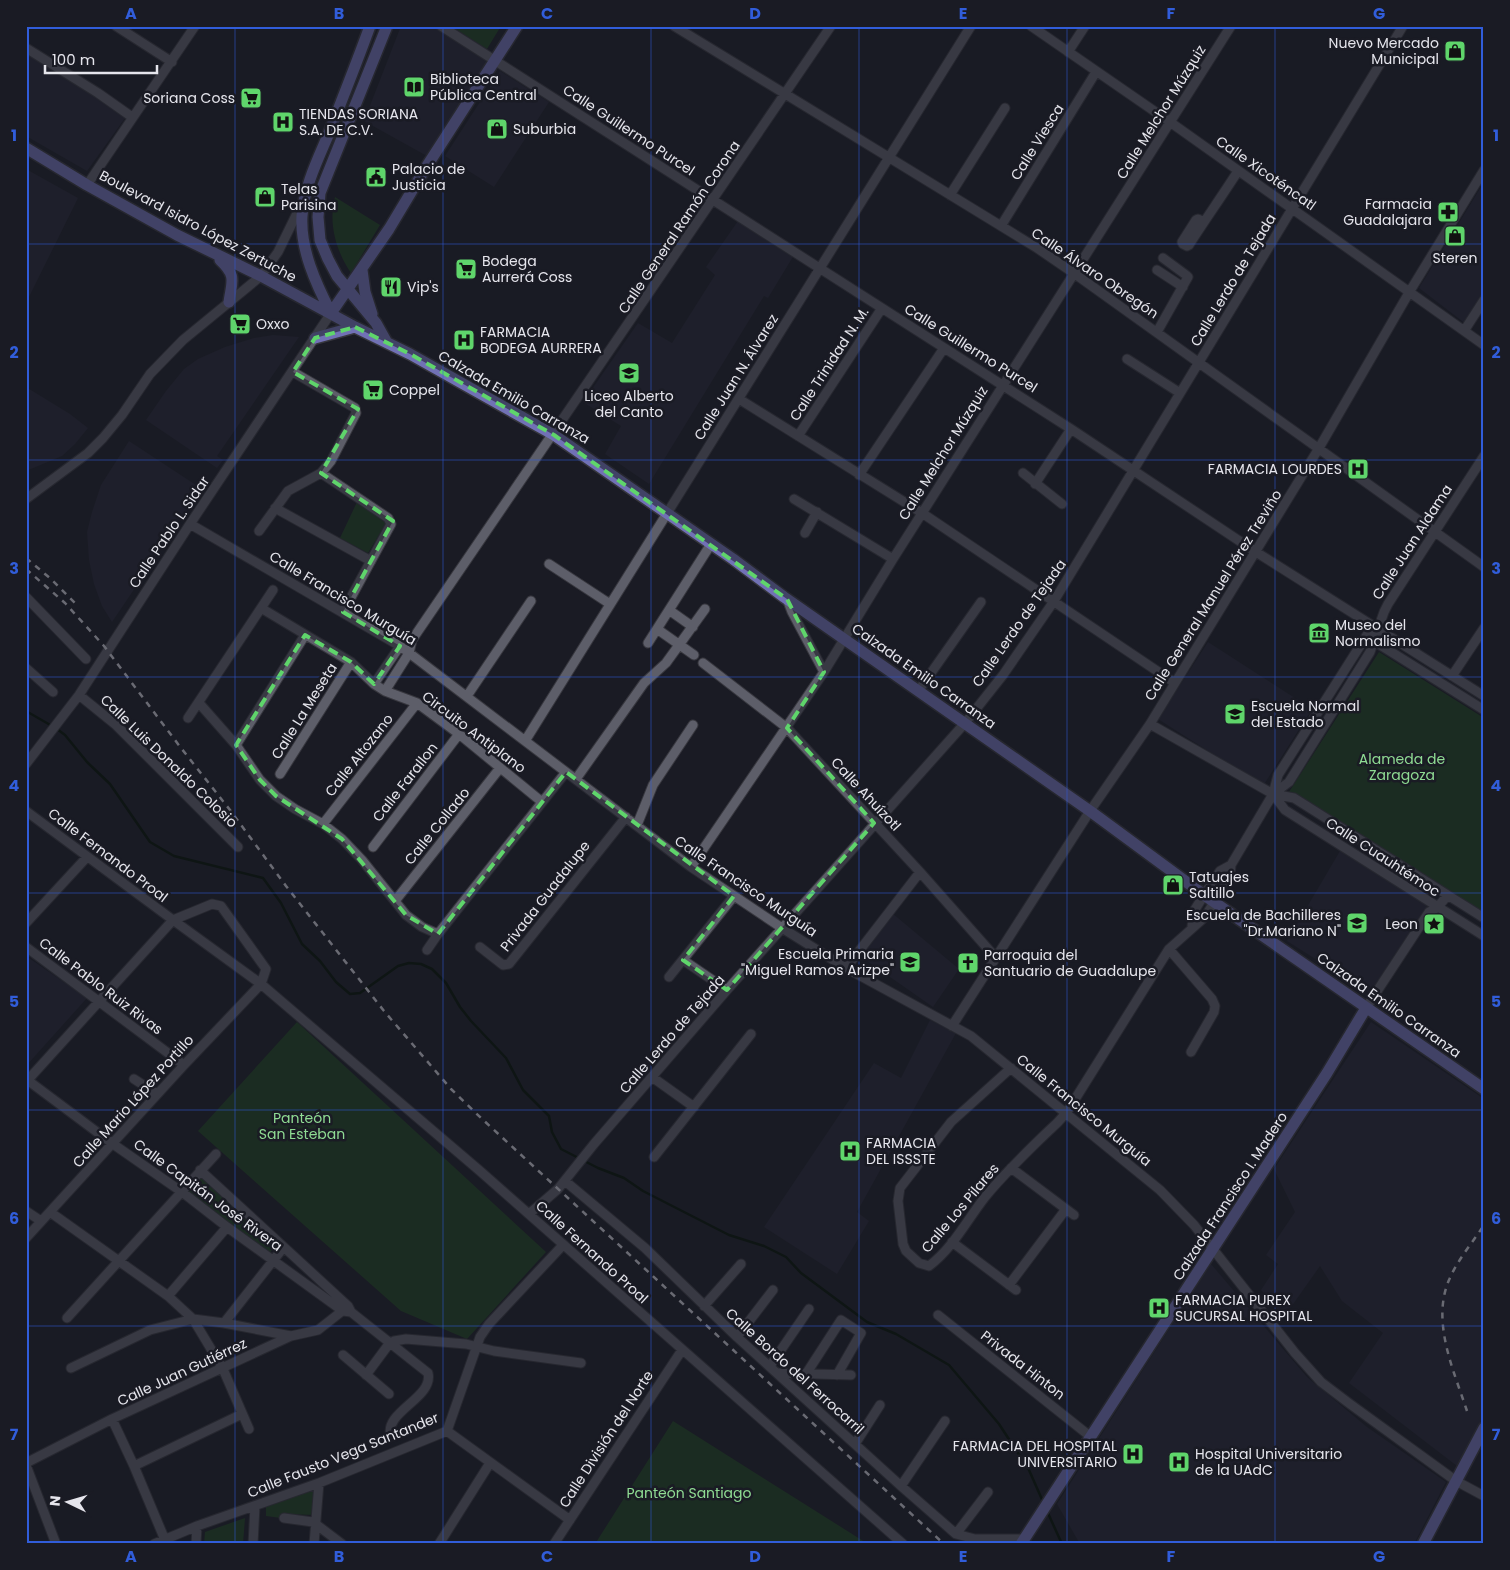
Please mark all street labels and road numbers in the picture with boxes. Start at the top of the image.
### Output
street label: Calle Melchor Múzquiz [1112,41,1210,183]
street label: Calle Guillermo Purcel [559,80,699,180]
street label: Calle Viesca [1006,100,1068,184]
street label: Calle Xicoténcatl [1212,131,1320,215]
street label: Calle General Ramón Corona [613,136,745,318]
street label: Boulevard Isidro López Zertuche [96,165,300,287]
street label: Calle Lerdo de Tejada [1185,210,1281,350]
street label: Calle Álvaro Obregón [1027,223,1163,323]
street label: Calle Guillermo Purcel [901,299,1041,397]
street label: Calle Trinidad N. M. [785,303,873,425]
street label: Calle Juan N. Álvarez [689,310,783,444]
street label: Calzada Emilio Carranza [435,345,593,449]
street label: Calle Melchor Múzquiz [894,382,992,524]
street label: Calle Pablo L. Sidar [124,472,214,592]
street label: Calle Juan Aldama [1367,480,1457,604]
street label: Calle General Manuel Pérez Treviño [1139,486,1287,704]
street label: Calle Francisco Murguía [266,546,420,650]
street label: Calle Lerdo de Tejada [967,555,1071,691]
street label: Calzada Emilio Carranza [848,619,1000,733]
street label: Calle La Meseta [266,659,342,763]
street label: Circuito Antiplano [418,686,530,778]
street label: Calle Luis Donaldo Colosio [96,690,242,832]
street label: Calle Altozano [320,709,398,801]
street label: Calle Farallon [368,738,442,826]
street label: Calle Ahuízotl [827,753,905,835]
street label: Calle Collado [400,783,474,869]
street label: Calle Fernando Proal [44,803,172,907]
street label: Calle Cuauhtémoc [1322,813,1444,901]
street label: Calle Francisco Murguía [671,831,821,941]
street label: Privada Guadalupe [495,836,595,956]
street label: Calle Pablo Ruiz Rivas [35,933,167,1039]
street label: Calzada Emilio Carranza [1313,948,1465,1062]
street label: Calle Lerdo de Tejada [615,970,729,1098]
street label: Calle Mario López Portillo [68,1030,198,1172]
street label: Calle Francisco Murguía [1012,1049,1156,1171]
street label: Calzada Francisco I. Madero [1168,1108,1292,1284]
street label: Calle Capitán José Rivera [130,1134,286,1256]
street label: Calle Los Pilares [917,1159,1003,1257]
street label: Calle Fernando Proal [531,1196,653,1308]
street label: Calle Bordo del Ferrocarril [721,1303,869,1439]
street label: Privada Hinton [977,1326,1069,1404]
street label: Calle Juan Gutiérrez [114,1333,250,1411]
street label: Calle División del Norte [554,1366,658,1511]
street label: Calle Fausto Vega Santander [244,1407,442,1503]

